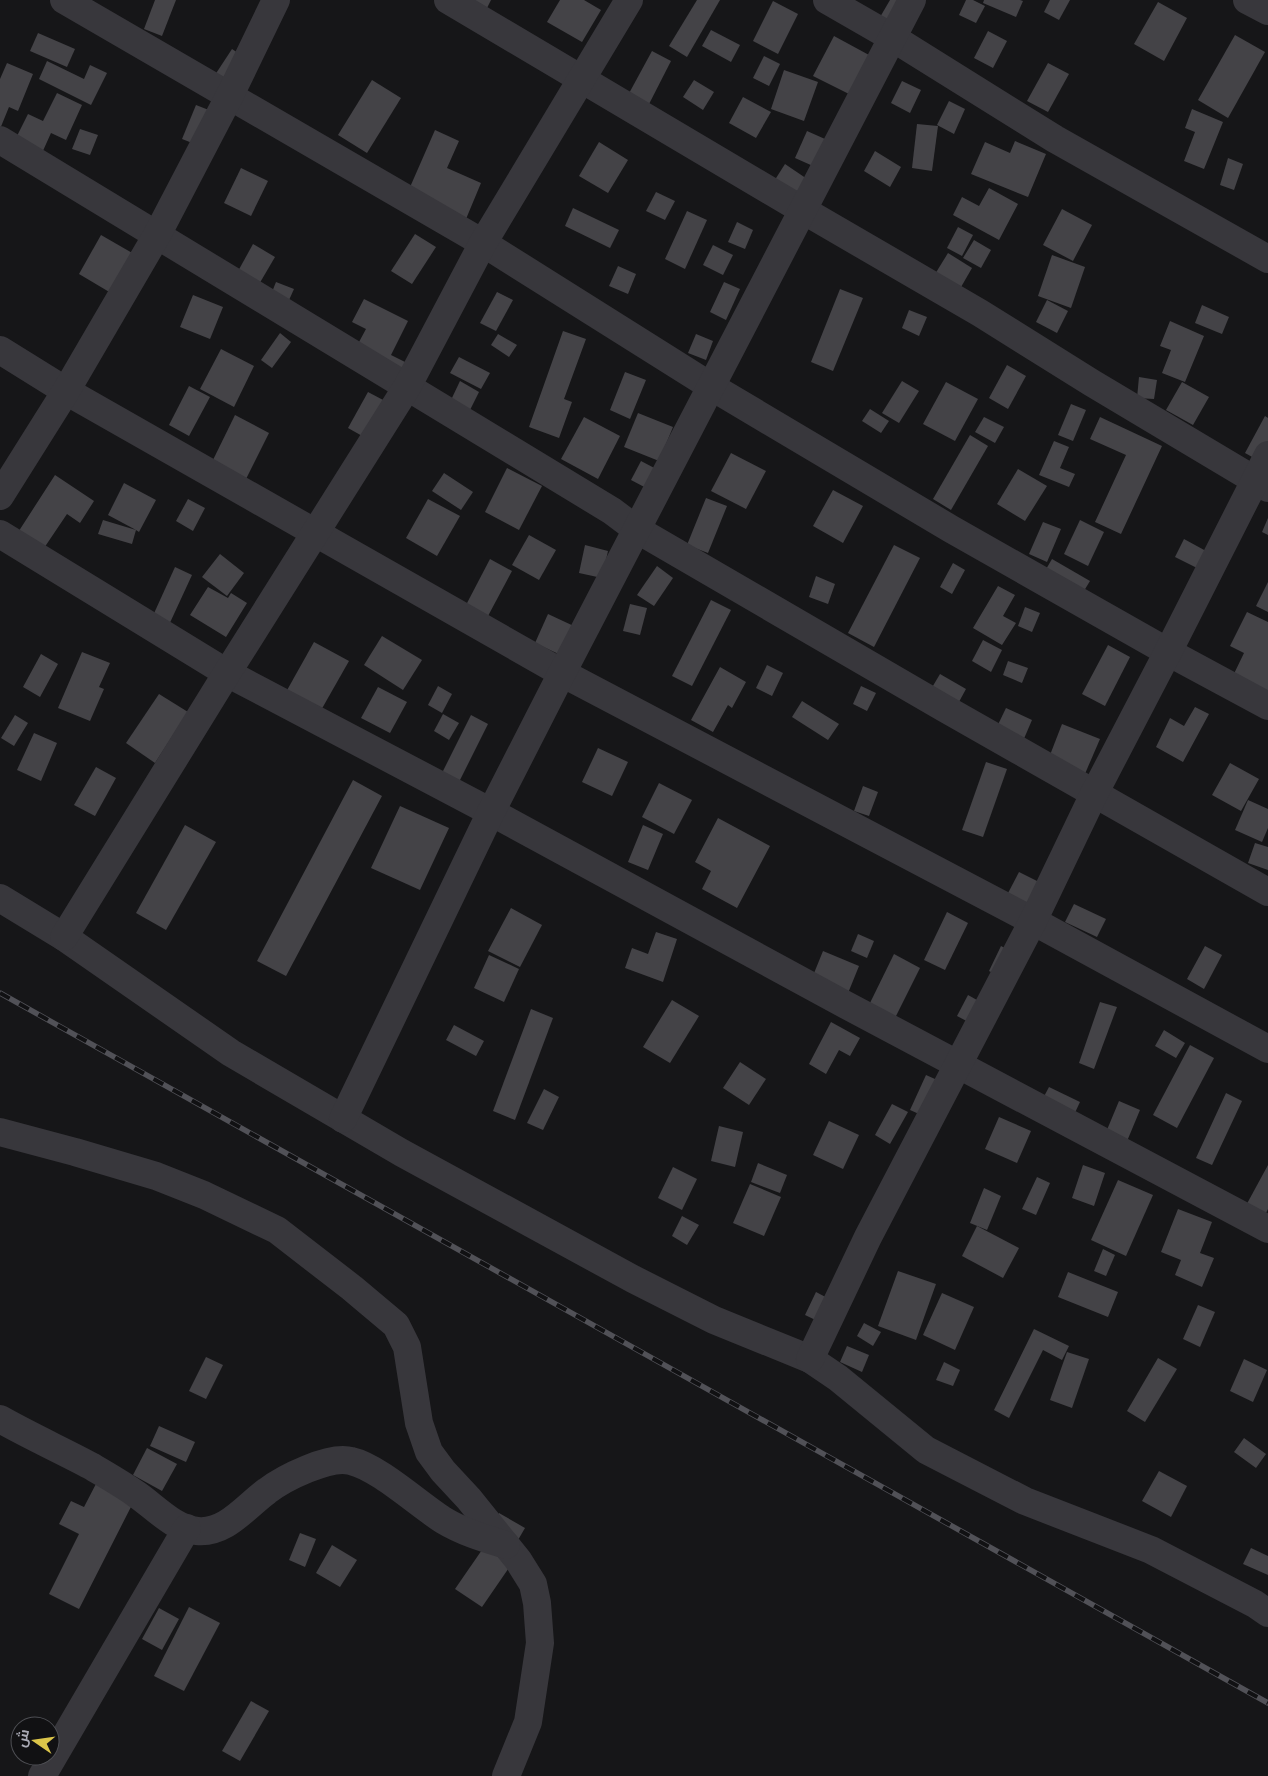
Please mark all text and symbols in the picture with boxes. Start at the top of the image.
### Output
north arrow [10,1716,60,1766]
text: ش [11,1727,34,1749]

